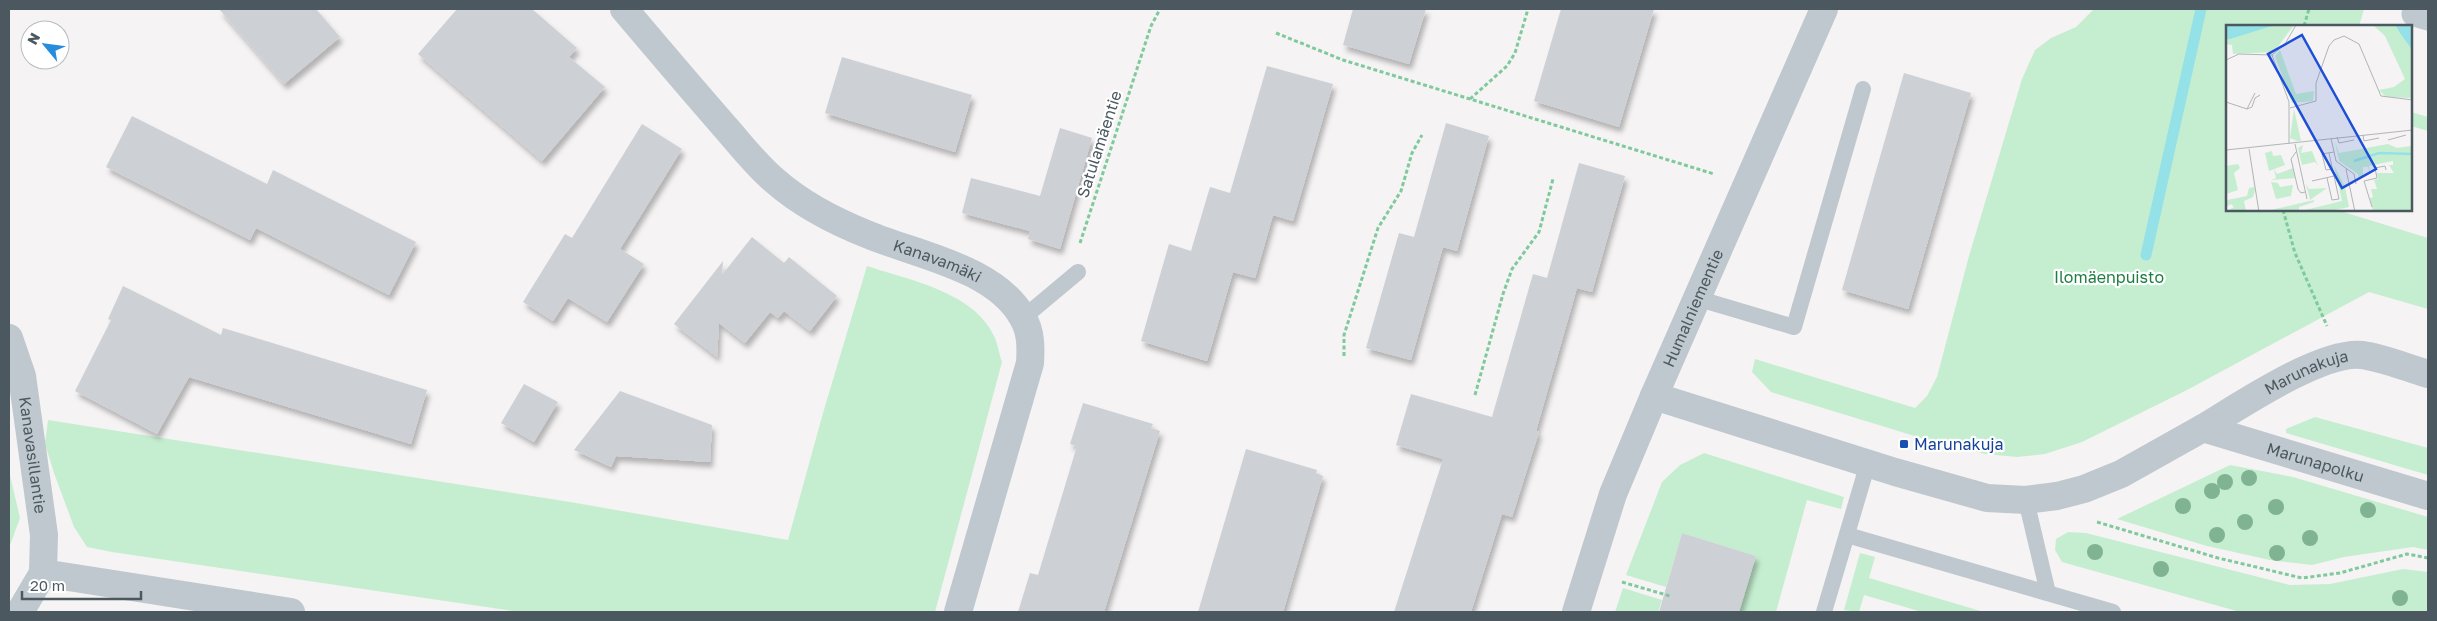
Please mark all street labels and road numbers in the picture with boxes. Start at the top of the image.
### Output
street label: Satulamäentie [1072,88,1126,200]
street label: Kanavamäki [891,235,985,287]
street label: Humalniementie [1658,246,1727,370]
street label: Marunakuja [2261,345,2350,399]
street label: Kanavasillantie [15,395,51,515]
street label: Marunapolku [2264,438,2367,486]

